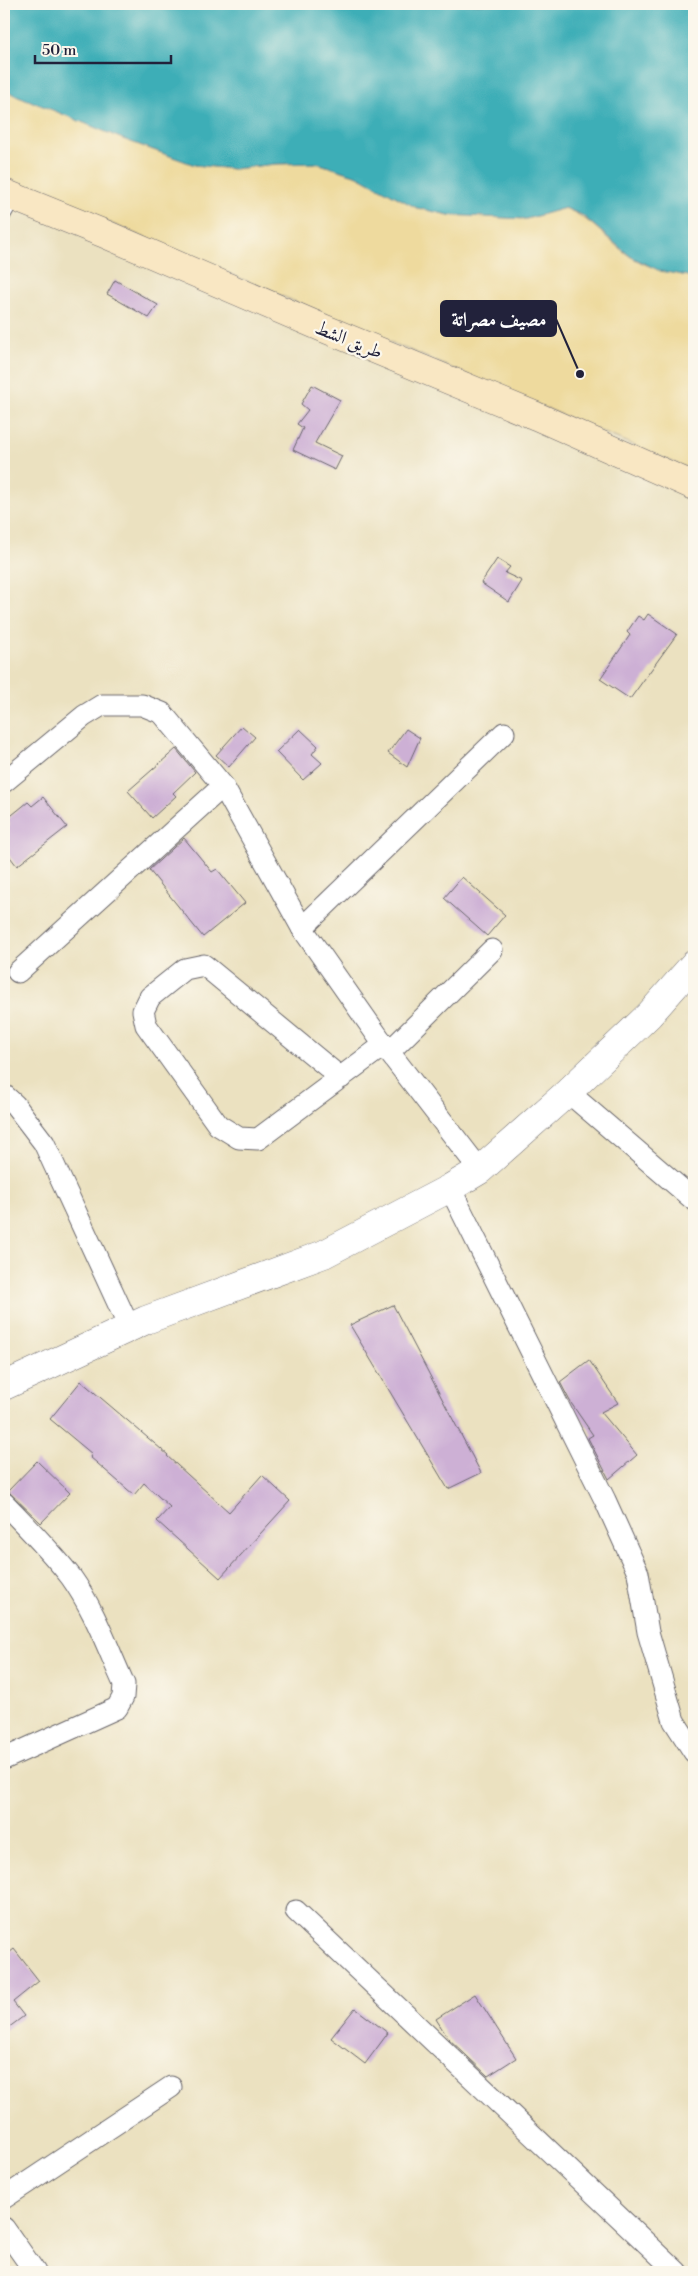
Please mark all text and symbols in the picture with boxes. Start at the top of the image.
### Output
scale bar [35,32,171,64]
text: 50 m [42,41,76,60]
callout: مصيف مصراتة [441,301,556,336]
text: مصيف مصراتة [451,308,547,333]
street label: طريق الشط [311,315,386,364]

